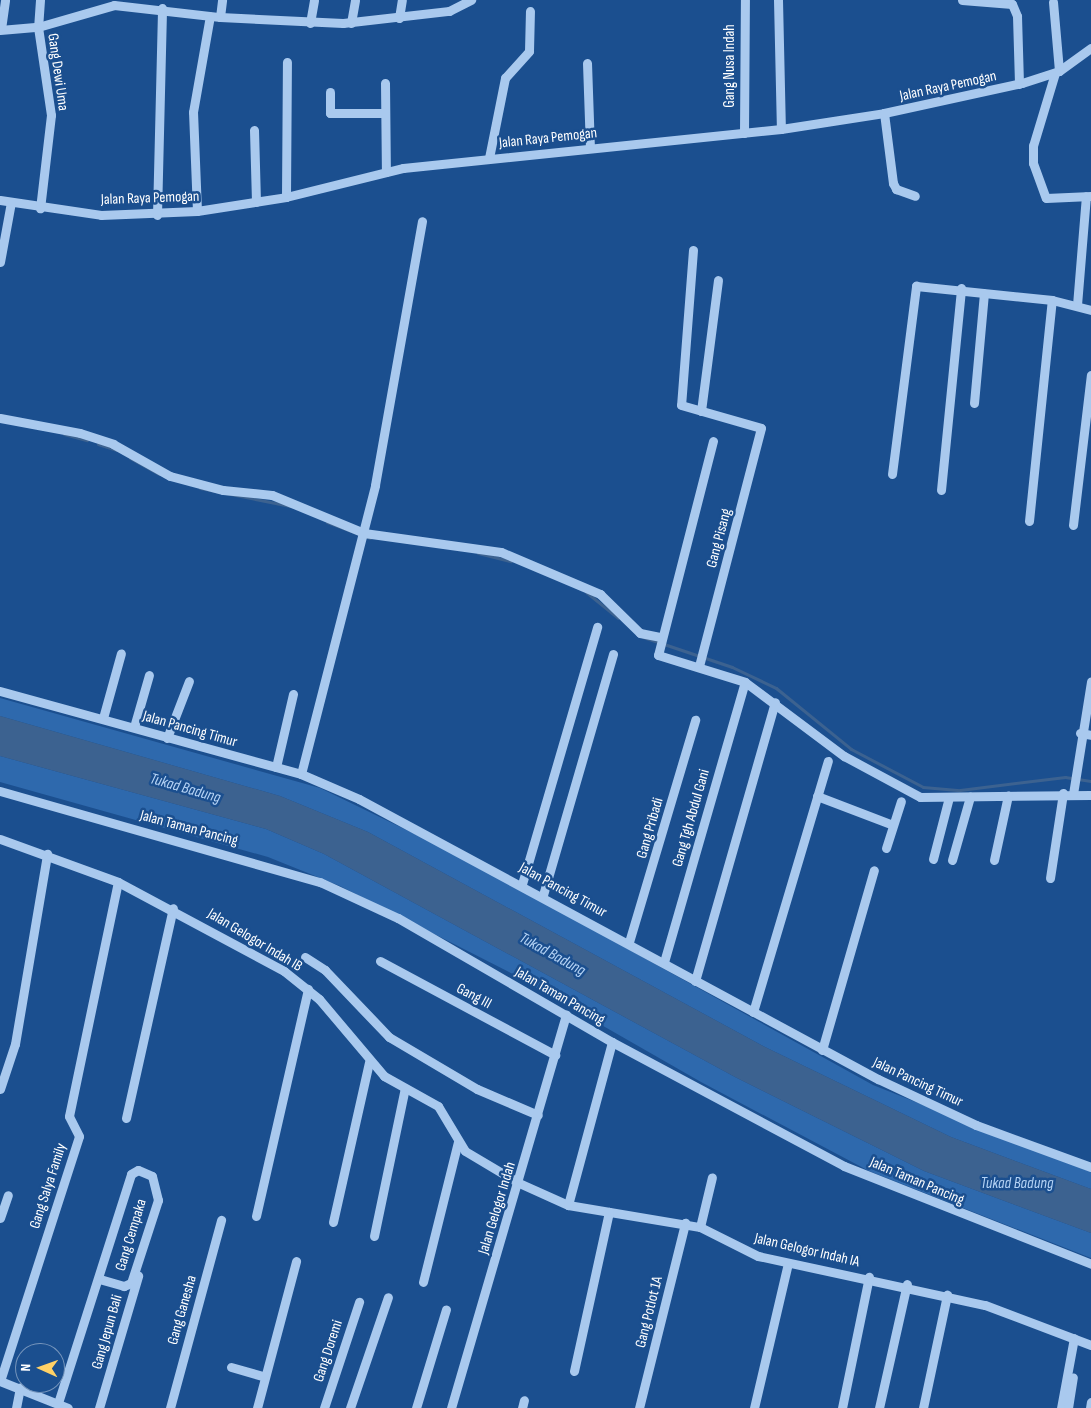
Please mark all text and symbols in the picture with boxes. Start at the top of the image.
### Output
street label: Gang Nusa Indah [721,24,739,108]
street label: Gang Dewi Uma [44,32,72,112]
street label: Jalan Raya Pemogan [898,67,998,105]
street label: Jalan Raya Pemogan [498,124,598,152]
street label: Jalan Raya Pemogan [100,187,200,209]
street label: Gang Pisang [702,506,736,570]
street label: Jalan Pancing Timur [141,707,239,751]
street label: Gang Tgh Abdul Gani [668,767,714,869]
water label: Tukad Badung [147,770,223,808]
street label: Gang Pribadi [633,796,667,860]
street label: Jalan Taman Pancing [138,806,240,850]
street label: Jalan Pancing Timur [516,859,610,921]
street label: Jalan Gelogor Indah IB [204,905,306,975]
water label: Tukad Badung [516,929,588,981]
street label: Jalan Taman Pancing [512,963,608,1029]
street label: Gang III [453,979,495,1013]
street label: Jalan Pancing Timur [870,1053,966,1111]
street label: Gang Salya Family [26,1141,70,1231]
street label: Jalan Taman Pancing [867,1153,967,1209]
street label: Jalan Gelogor Indah [474,1160,520,1256]
water label: Tukad Badung [981,1174,1053,1194]
street label: Gang Cempaka [112,1197,150,1273]
street label: Jalan Gelogor Indah IA [753,1229,861,1271]
street label: Gang Ganesha [164,1273,200,1347]
street label: Gang Potlot 1A [631,1274,667,1350]
street label: Gang Jepun Bali [88,1293,126,1371]
street label: Gang Doremi [310,1318,346,1384]
north arrow [15,1343,65,1393]
text: N [17,1363,34,1372]

